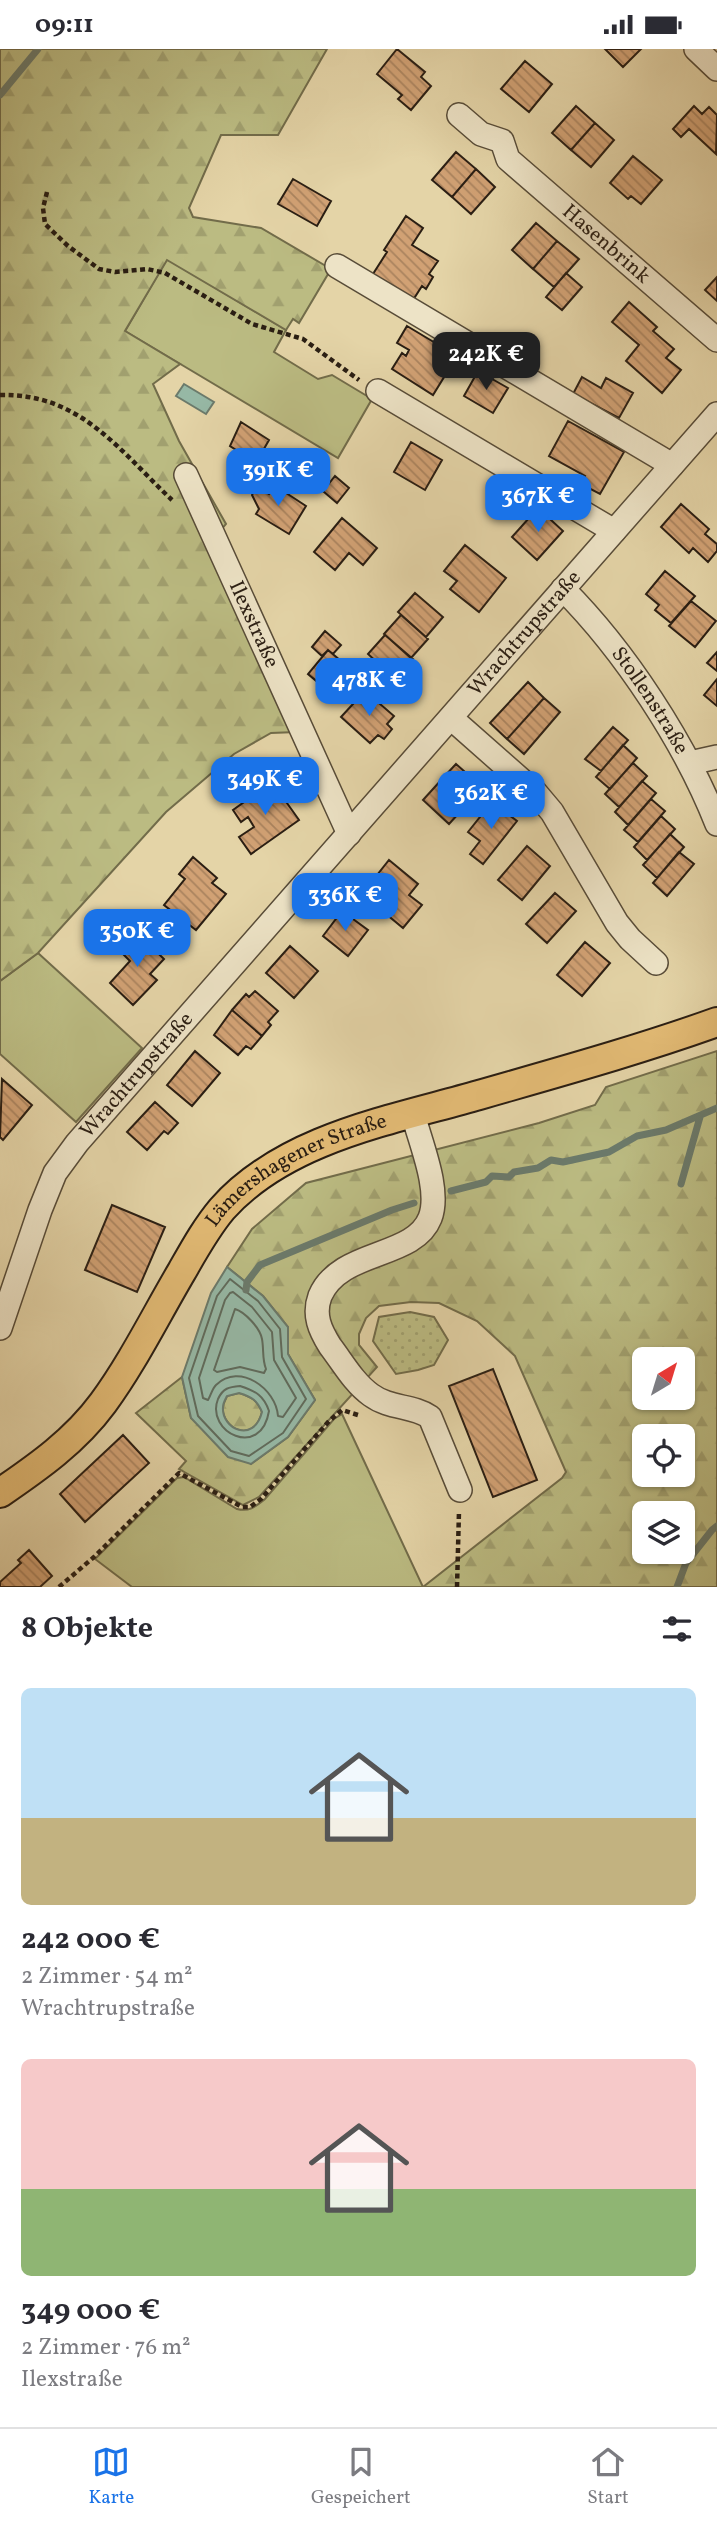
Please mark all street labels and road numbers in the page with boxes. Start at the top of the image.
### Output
street label: Hasenbrink [556,198,657,291]
street label: Wrachtrupstraße [461,564,588,703]
street label: Ilexstraße [221,576,286,673]
street label: Stollenstraße [604,641,696,760]
street label: Wrachtrupstraße [73,1006,200,1144]
street label: Lämershagener Straße [198,1106,390,1233]

